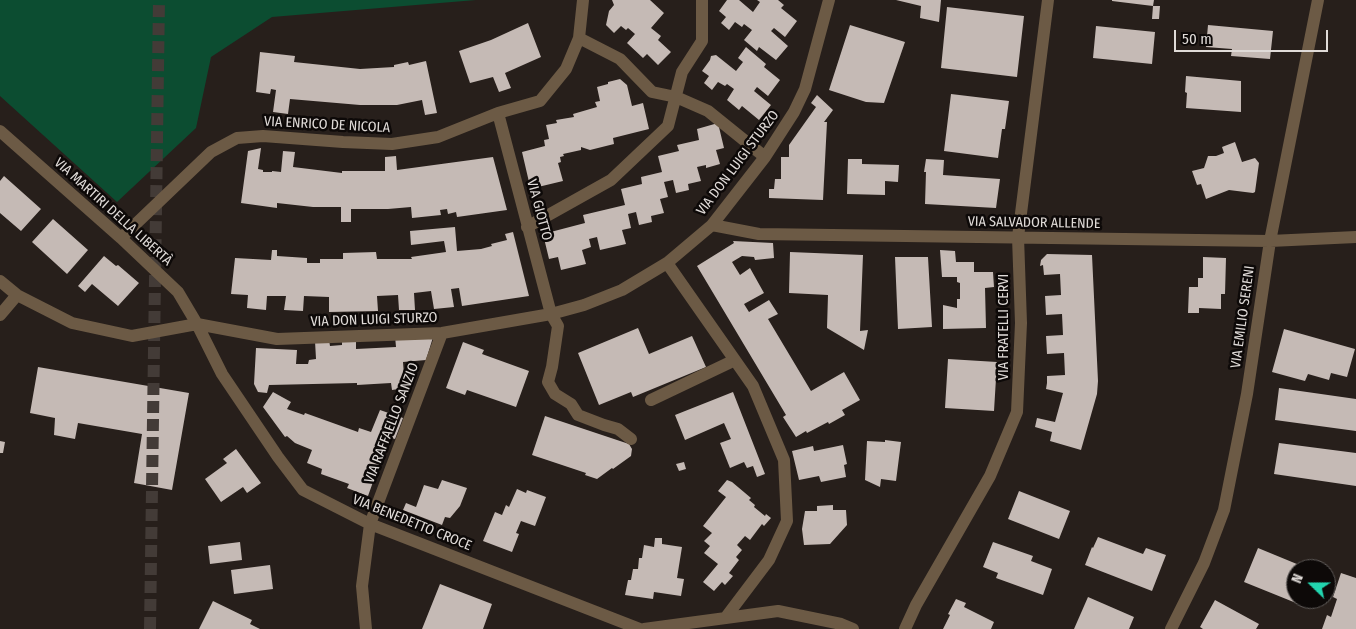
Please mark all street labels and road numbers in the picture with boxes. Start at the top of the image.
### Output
street label: VIA DON LUIGI STURZO [693,107,783,219]
street label: VIA ENRICO DE NICOLA [264,113,390,137]
street label: VIA MARTIRI DELLA LIBERTÀ [50,155,176,269]
street label: VIA GIOTTO [523,178,555,242]
street label: VIA SALVADOR ALLENDE [968,213,1100,233]
street label: VIA EMILIO SERENI [1227,265,1259,369]
street label: VIA FRATELLI CERVI [996,274,1012,380]
street label: VIA DON LUIGI STURZO [310,309,438,331]
street label: VIA RAFFAELLO SANZIO [361,360,423,486]
street label: VIA BENEDETTO CROCE [350,491,474,555]

